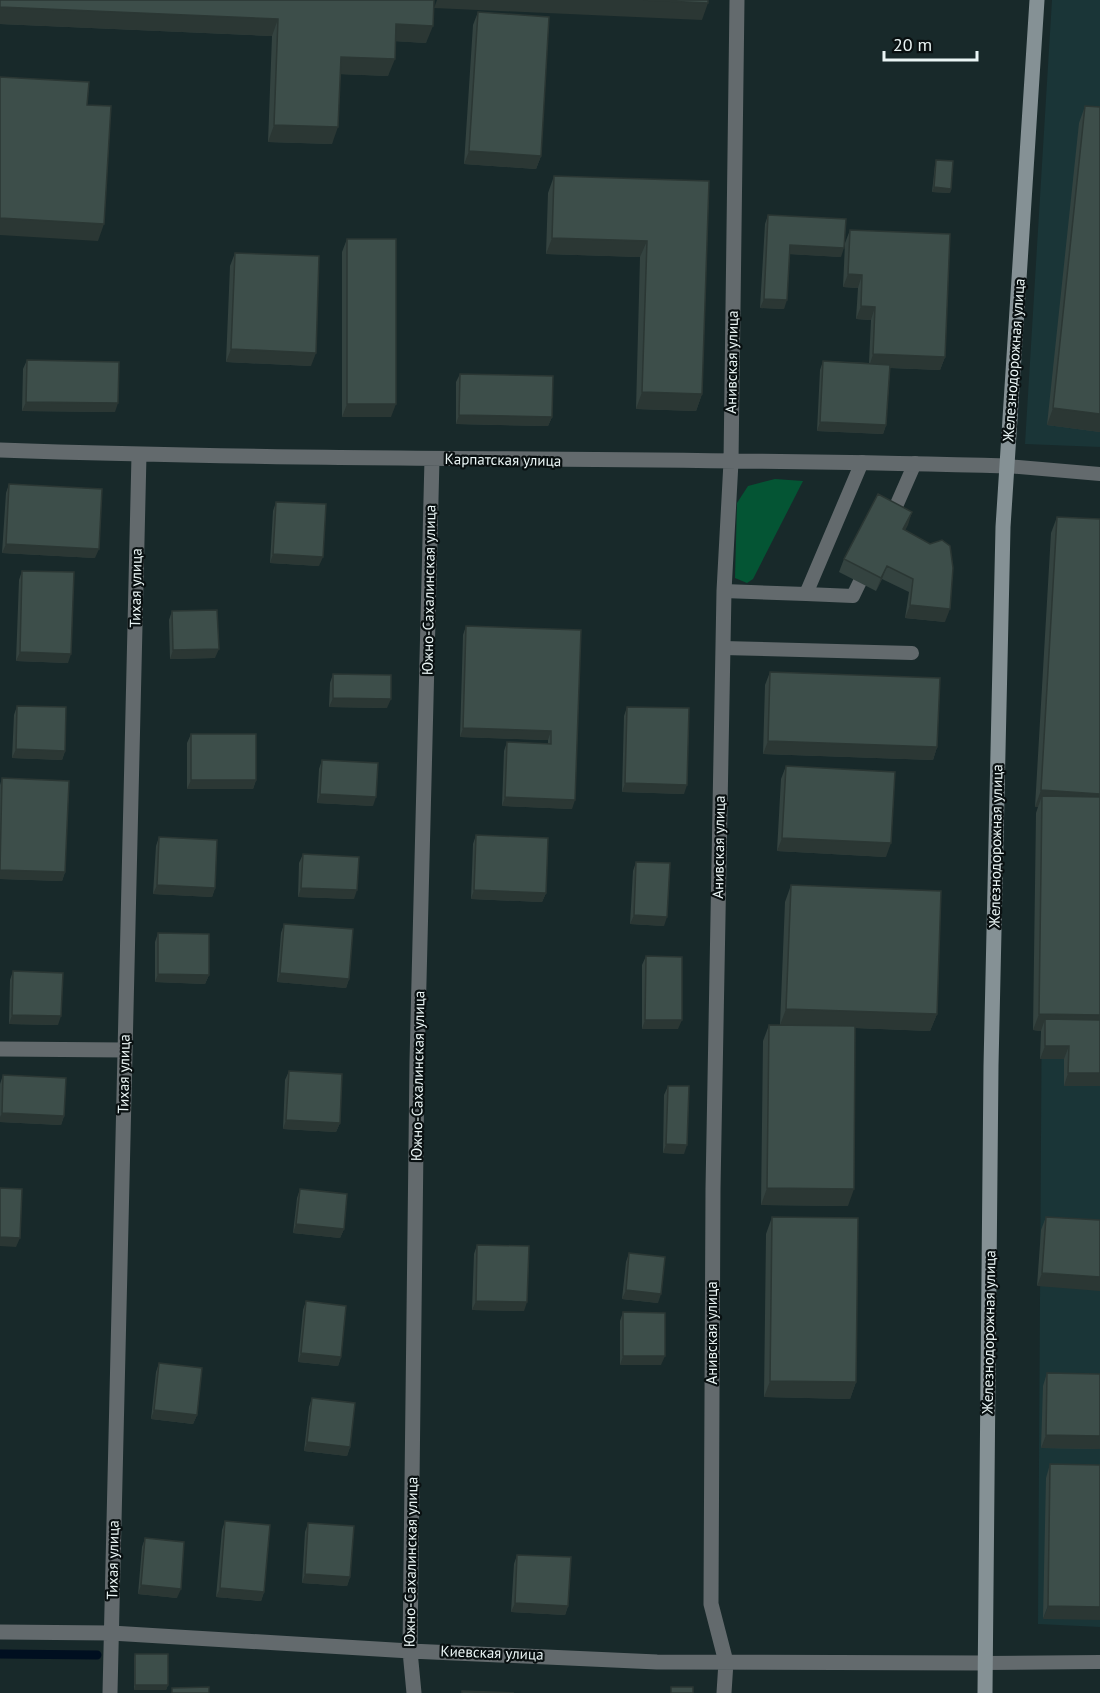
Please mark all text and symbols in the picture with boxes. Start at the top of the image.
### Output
scale bar [884,24,977,62]
text: 20 m [893,33,932,56]
street label: Железнодорожная улица [998,278,1029,443]
street label: Анивская улица [721,310,742,414]
street label: Карпатская улица [445,449,561,470]
street label: Южно-Сахалинская улица [418,505,439,675]
street label: Тихая улица [125,548,146,628]
street label: Железнодорожная улица [985,764,1006,929]
street label: Анивская улица [708,795,729,899]
street label: Южно-Сахалинская улица [407,991,428,1161]
street label: Тихая улица [113,1034,134,1114]
street label: Железнодорожная улица [978,1250,999,1415]
street label: Анивская улица [702,1281,721,1385]
street label: Южно-Сахалинская улица [400,1477,421,1647]
street label: Тихая улица [102,1520,123,1600]
street label: Киевская улица [440,1641,544,1664]

